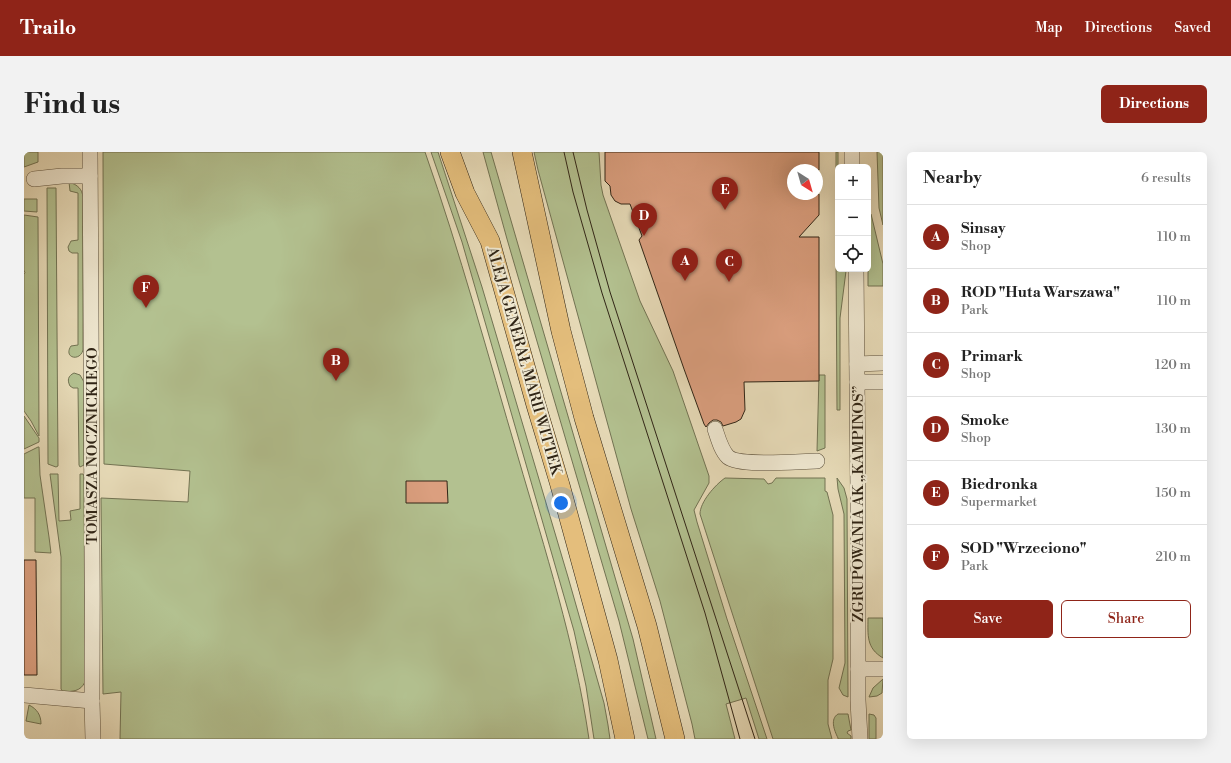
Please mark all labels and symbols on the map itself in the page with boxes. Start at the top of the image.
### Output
north arrow [787,164,823,200]
pin: E [712,177,738,210]
pin: D [631,203,657,236]
street label: ALEJA GENERAŁ MARII WITTEK [482,244,566,478]
pin: A [672,248,698,281]
pin: C [716,249,742,282]
pin: F [133,275,159,308]
street label: TOMASZA NOCZNICKIEGO [83,347,102,545]
pin: B [323,348,349,381]
street label: ZGRUPOWANIA AK „KAMPINOS” [849,386,868,622]
your location [551,493,571,513]

